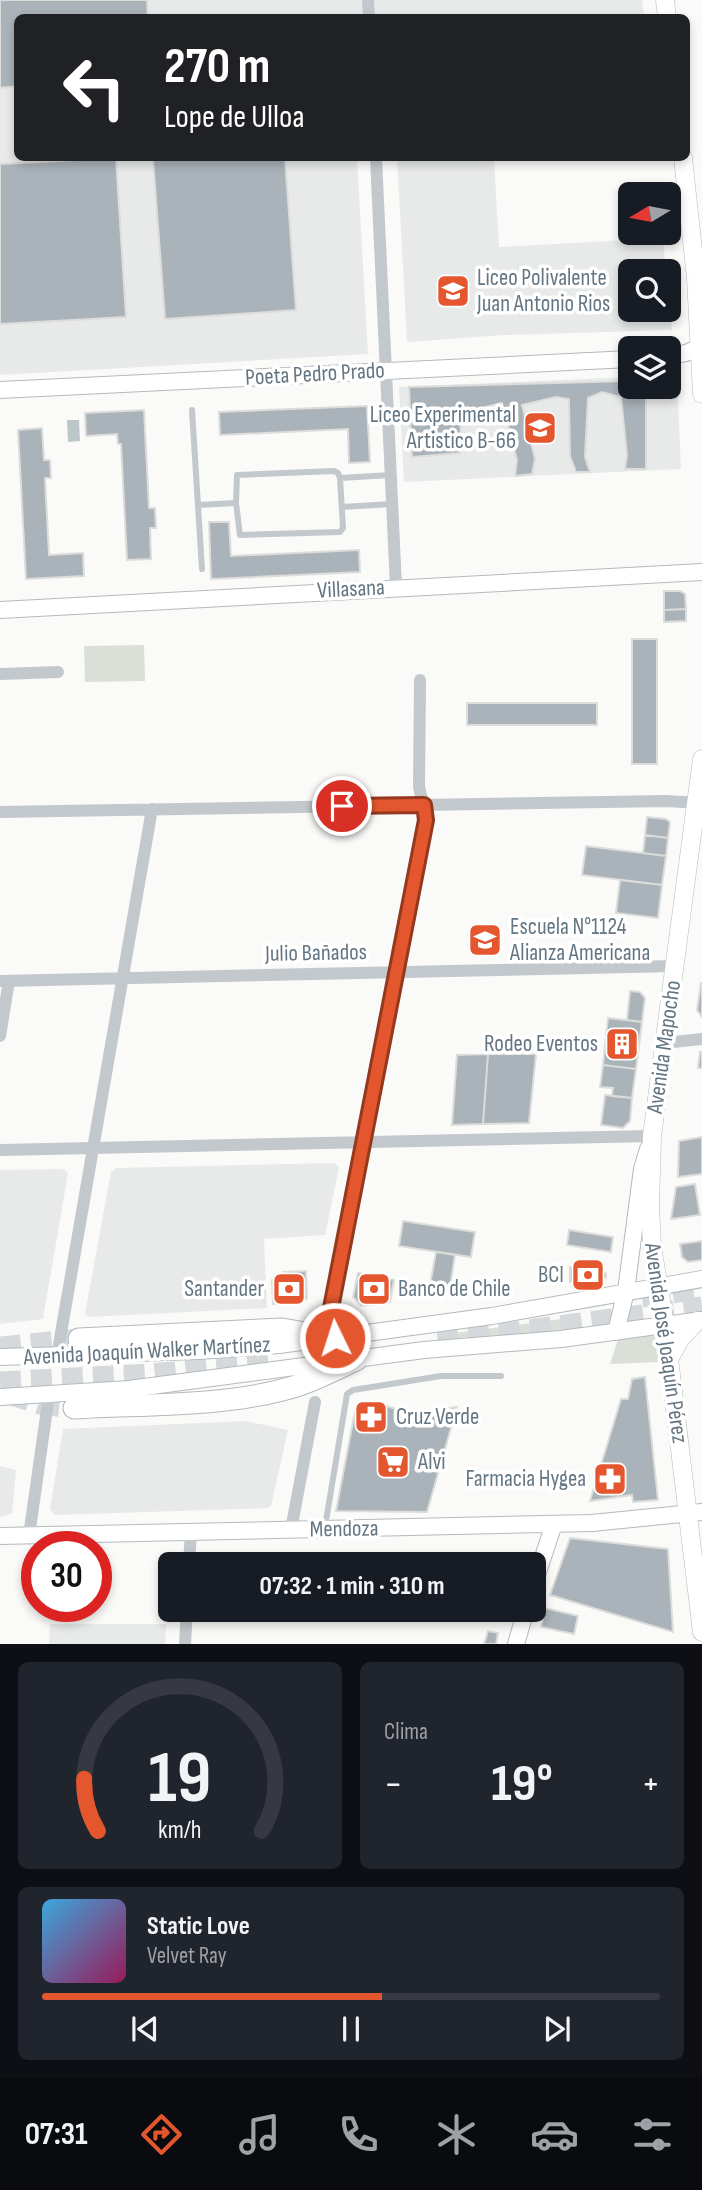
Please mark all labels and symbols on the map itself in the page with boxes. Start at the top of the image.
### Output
north arrow [618,182,681,245]
place label: Liceo Polivalente Juan Antonio Rios [476,264,610,318]
school or university icon: Liceo Polivalente Juan Antonio Rios [434,272,472,310]
street label: Poeta Pedro Prado [244,356,386,392]
place label: Liceo Experimental Artistico B-66 [370,401,516,455]
school or university icon: Liceo Experimental Artistico B-66 [521,409,559,447]
street label: Villasana [316,573,386,605]
pin [312,776,372,836]
place label: Escuela N°1124 Alianza Americana [509,913,650,967]
school or university icon: Escuela N°1124 Alianza Americana [466,921,504,959]
street label: Julio Bañados [264,938,367,968]
street label: Avenida Mapocho [641,979,687,1116]
building icon: Rodeo Eventos [603,1025,641,1063]
place label: Rodeo Eventos [484,1030,598,1058]
street label: Avenida José Joaquín Pérez [638,1240,694,1445]
bank icon: BCI [569,1256,607,1294]
place label: BCI [538,1261,564,1289]
bank icon: Santander [270,1270,308,1308]
bank icon: Banco de Chile [355,1270,393,1308]
place label: Santander [184,1275,264,1303]
place label: Banco de Chile [398,1275,511,1303]
position arrow [298,1301,372,1375]
street label: Avenida Joaquín Walker Martínez [22,1331,271,1372]
pharmacy icon: Cruz Verde [352,1398,390,1436]
place label: Cruz Verde [396,1403,479,1431]
supermarket icon: Alvi [374,1443,412,1481]
place label: Alvi [417,1448,446,1476]
pharmacy icon: Farmacia Hygea [591,1460,629,1498]
place label: Farmacia Hygea [465,1465,586,1493]
street label: Mendoza [309,1514,379,1544]
speed limit sign: 30 [21,1531,112,1622]

